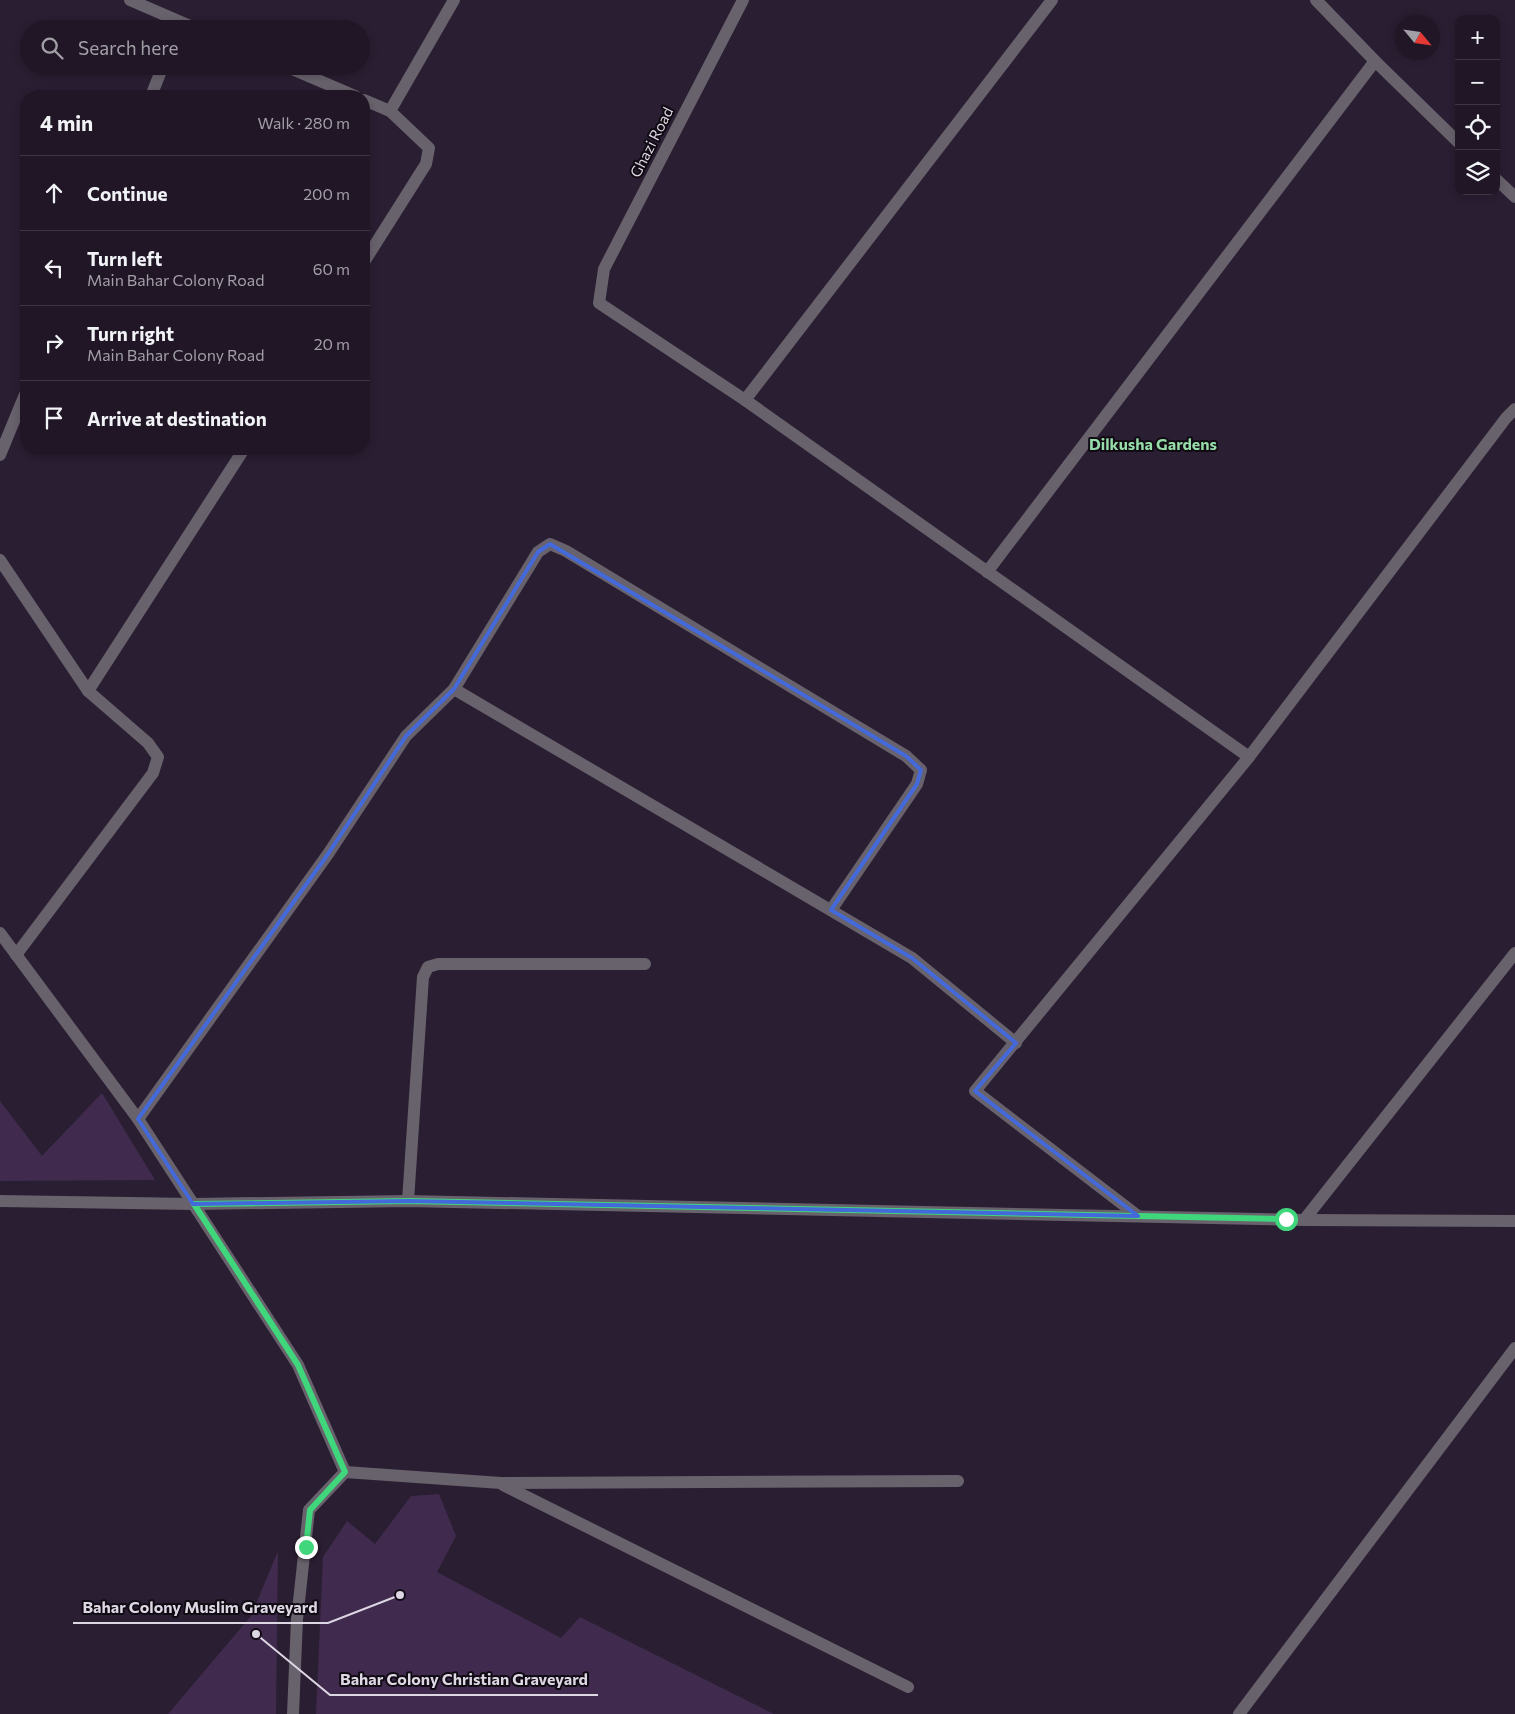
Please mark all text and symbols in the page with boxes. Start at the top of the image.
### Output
north arrow [1395,15,1440,60]
map controls [1455,15,1500,195]
button: + [1455,15,1500,60]
search box [20,20,370,75]
icon: search [38,34,66,62]
text: Search here [78,36,178,59]
button: − [1455,60,1500,105]
street label: Ghazi Road [626,104,676,180]
button: locate [1455,105,1500,150]
text: 4 min [40,110,93,135]
text: Walk · 280 m [258,113,350,132]
button: layers [1455,150,1500,195]
icon: ahead [40,179,68,207]
text: Continue [87,182,167,205]
text: 200 m [303,184,350,203]
text: Turn left [87,247,162,270]
icon: left [40,254,68,282]
text: 60 m [313,259,350,278]
text: Main Bahar Colony Road [87,270,264,289]
text: Turn right [87,322,174,345]
icon: right [40,329,68,357]
text: 20 m [314,334,350,353]
text: Main Bahar Colony Road [87,345,264,364]
icon: arrive [40,404,68,432]
text: Arrive at destination [87,407,267,430]
district label: Dilkusha Gardens [1089,434,1217,453]
route start [1275,1208,1298,1231]
route end [295,1536,318,1559]
callout: Bahar Colony Muslim Graveyard [73,1592,328,1623]
text: Bahar Colony Muslim Graveyard [82,1597,318,1616]
callout: Bahar Colony Christian Graveyard [330,1664,598,1695]
text: Bahar Colony Christian Graveyard [340,1669,588,1688]

